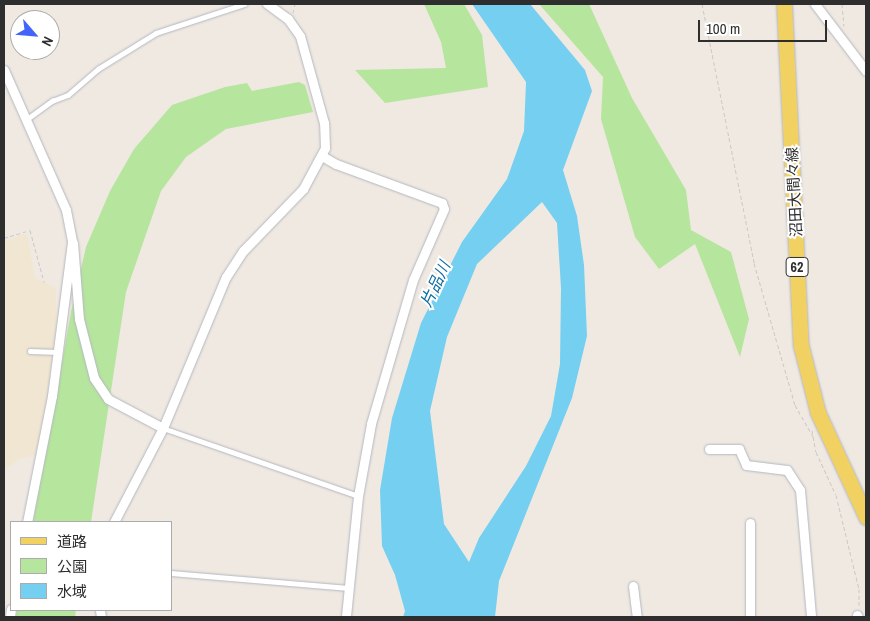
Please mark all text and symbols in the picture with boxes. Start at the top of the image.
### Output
north arrow [10,10,60,60]
scale bar [700,10,829,42]
text: 100 m [706,18,740,39]
text: N [38,34,57,49]
street label: 沼田大間々線 [783,147,805,237]
road number: 62 [784,256,810,278]
water label: 片品川 [416,258,454,310]
legend [10,521,172,611]
text: 道路 [57,531,87,552]
text: 公園 [57,556,87,577]
text: 水域 [57,581,87,602]

